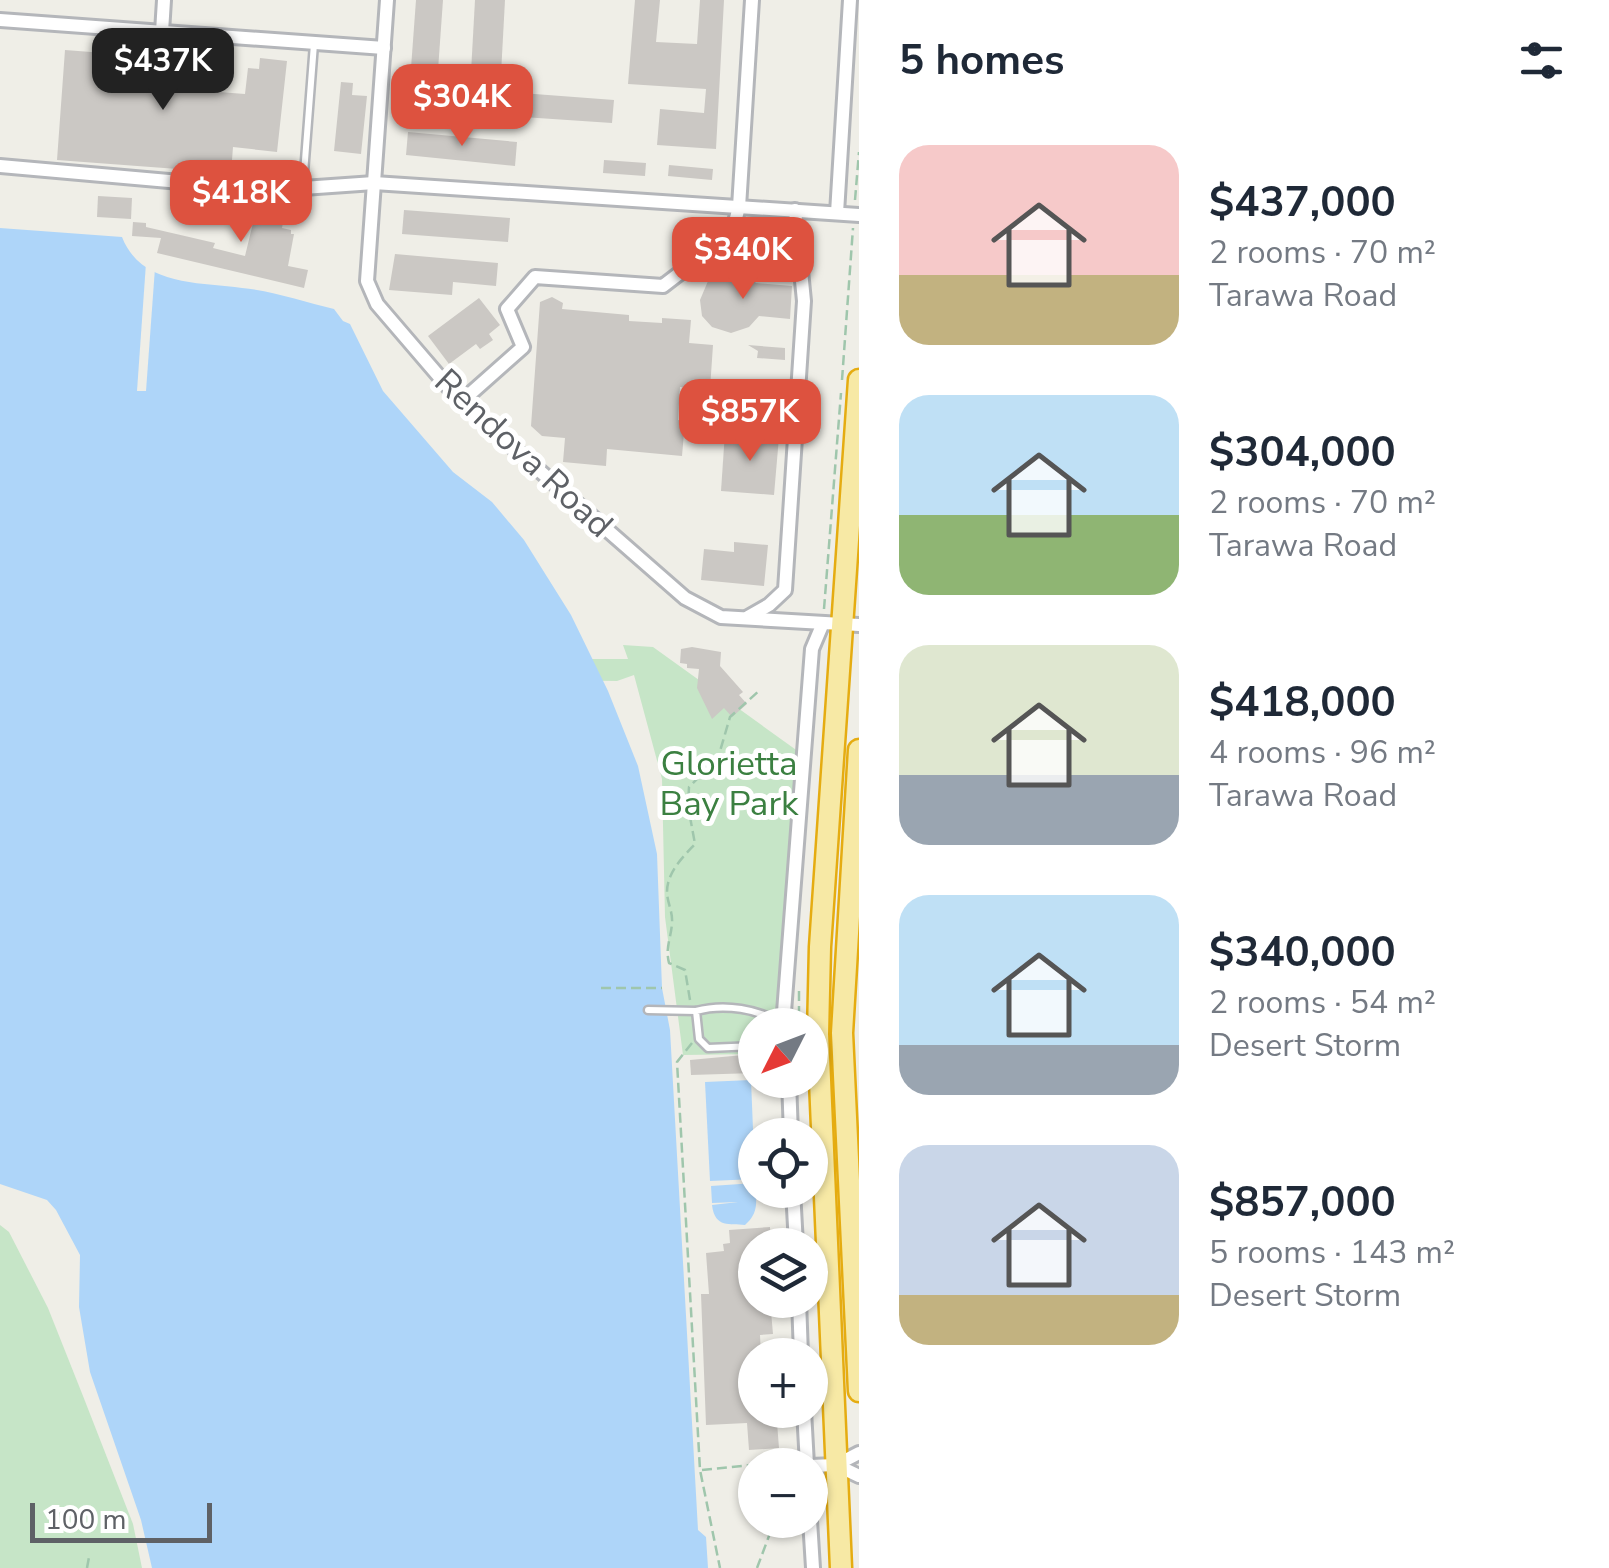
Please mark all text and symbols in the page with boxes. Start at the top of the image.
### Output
pin: $437K [93,28,233,113]
text: 5 homes [899,32,1064,89]
icon: filters [1514,33,1569,88]
text: $437K [114,39,212,82]
pin: $304K [392,64,532,149]
text: $304K [413,75,511,118]
pin: $418K [171,160,311,245]
text: $418K [192,171,290,214]
text: $437,000 [1209,174,1396,231]
icon: home [979,185,1099,305]
pin: $340K [673,217,813,302]
text: $340K [694,228,792,271]
text: 2 rooms · 70 m² [1209,231,1436,274]
text: Tarawa Road [1209,274,1397,317]
street label: Rendova Road [424,359,623,548]
pin: $857K [680,379,820,464]
text: $857K [701,390,799,433]
text: $304,000 [1209,424,1396,481]
icon: home [979,435,1099,555]
text: 2 rooms · 70 m² [1209,481,1436,524]
text: Tarawa Road [1209,524,1397,567]
text: $418,000 [1209,674,1396,731]
icon: home [979,685,1099,805]
text: 4 rooms · 96 m² [1209,731,1436,774]
park label: Glorietta Bay Park [660,740,799,827]
text: Tarawa Road [1209,774,1397,817]
text: $340,000 [1209,924,1396,981]
icon: home [979,935,1099,1055]
text: 2 rooms · 54 m² [1209,981,1436,1024]
north arrow [738,1008,828,1098]
map controls [738,1008,828,1538]
text: Desert Storm [1209,1024,1401,1067]
button: locate [738,1118,828,1208]
text: $857,000 [1209,1174,1396,1231]
icon: home [979,1185,1099,1305]
button: layers [738,1228,828,1318]
text: 5 rooms · 143 m² [1209,1231,1455,1274]
text: Desert Storm [1209,1274,1401,1317]
button: + [738,1338,828,1428]
button: − [738,1448,828,1538]
scale bar [30,1498,212,1542]
text: 100 m [45,1501,127,1539]

